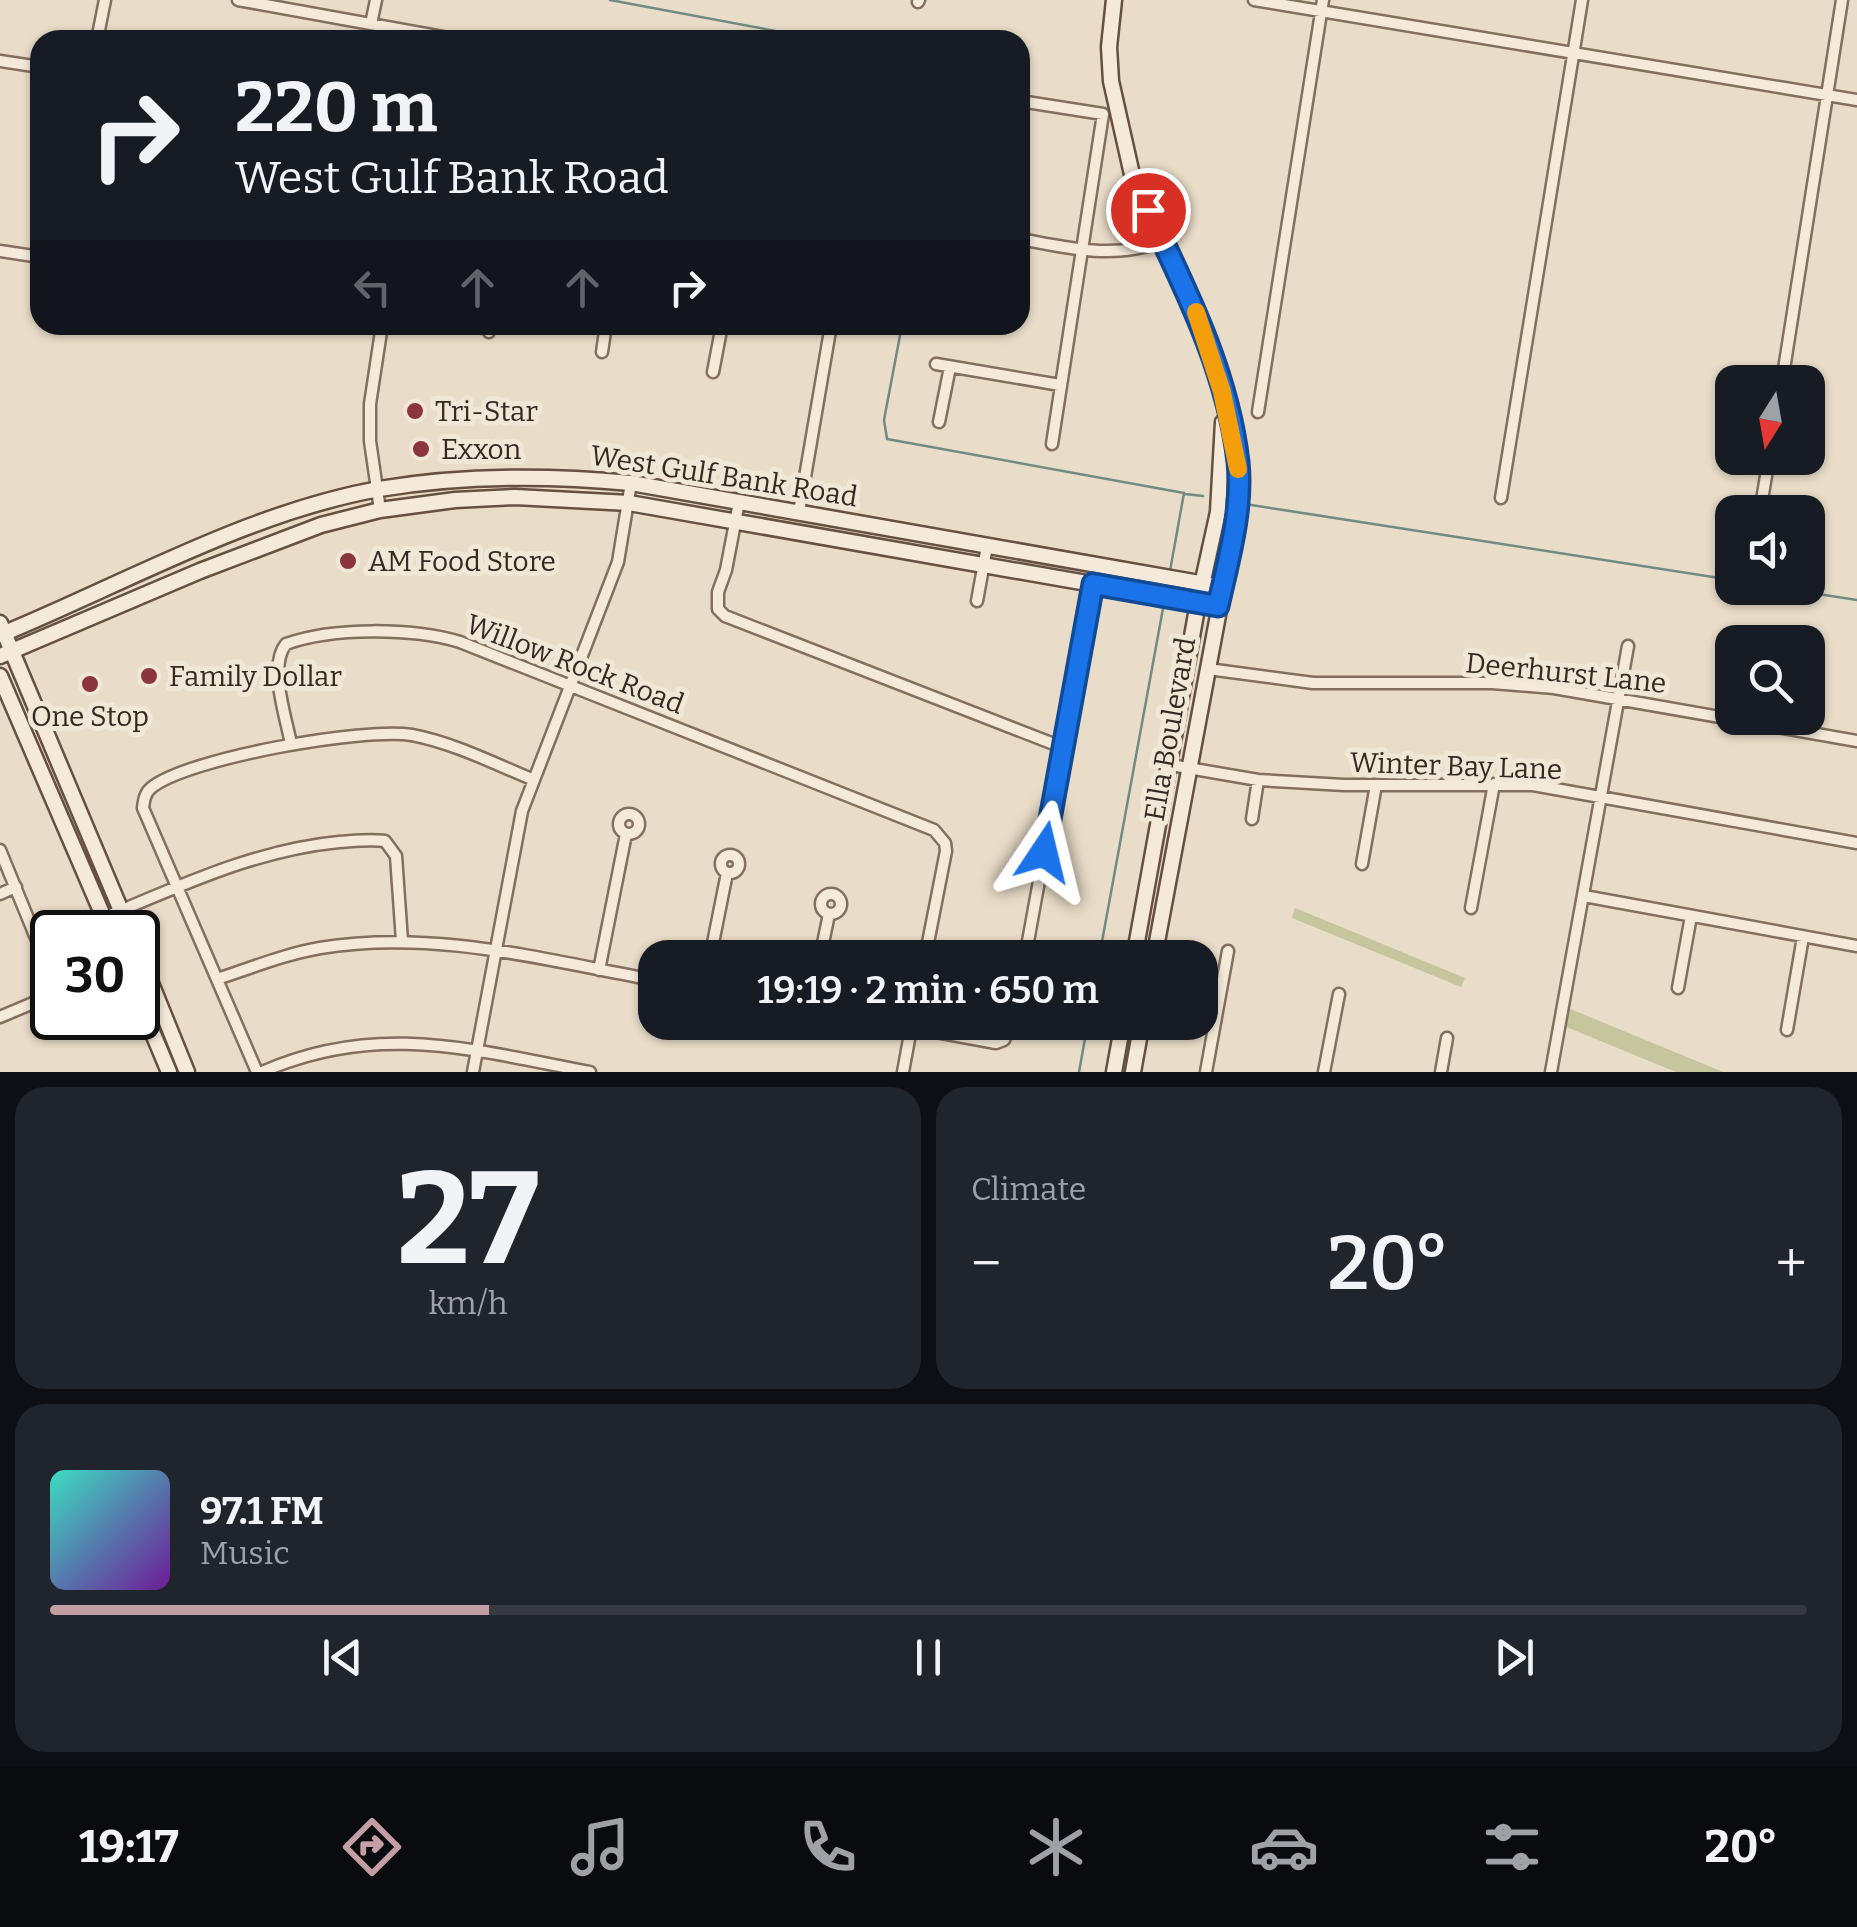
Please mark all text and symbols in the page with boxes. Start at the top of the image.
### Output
text: 220 m [235,66,438,150]
icon: right [70,70,200,200]
text: West Gulf Bank Road [235,151,669,205]
pin [1106,168,1191,253]
icon: arrive [1121,183,1176,238]
icon: left [345,260,400,315]
icon: ahead [450,260,505,315]
icon: ahead [555,260,610,315]
icon: right [660,260,715,315]
north arrow [1715,365,1825,475]
map controls [1715,365,1825,735]
place label: Tri-Star [435,395,538,428]
marker: Tri-Star [404,400,426,422]
place label: Exxon [441,433,522,466]
marker: Exxon [410,438,432,460]
street label: West Gulf Bank Road [588,439,860,513]
button: sound [1715,495,1825,605]
place label: AM Food Store [368,545,556,578]
marker: AM Food Store [337,550,359,572]
street label: Willow Rock Road [461,607,689,721]
button: search [1715,625,1825,735]
street label: Ella Boulevard [1138,635,1202,823]
street label: Deerhurst Lane [1464,646,1668,700]
place label: Family Dollar [169,660,342,693]
marker: Family Dollar [138,665,160,687]
marker: One Stop [79,673,101,695]
place label: One Stop [31,700,149,733]
street label: Winter Bay Lane [1349,746,1563,786]
position arrow [992,800,1096,904]
speed limit sign: 30 [30,910,160,1040]
text: 19:19 · 2 min · 650 m [757,967,1099,1013]
text: 27 [397,1141,539,1297]
text: Climate [971,1170,1086,1208]
text: 20° [1328,1219,1449,1309]
text: − [971,1231,1001,1297]
text: + [1776,1231,1807,1297]
text: km/h [428,1284,508,1322]
text: 97.1 FM [200,1488,324,1534]
text: Music [200,1534,290,1572]
icon: previous [315,1630,370,1685]
icon: pause [901,1630,956,1685]
icon: next [1487,1630,1542,1685]
icon: directions [337,1812,407,1882]
icon: music [565,1812,635,1882]
icon: phone [793,1812,863,1882]
icon: climate [1021,1812,1091,1882]
icon: car [1249,1812,1319,1882]
icon: filters [1477,1812,1547,1882]
text: 19:17 [79,1820,179,1874]
text: 20° [1705,1820,1778,1874]

